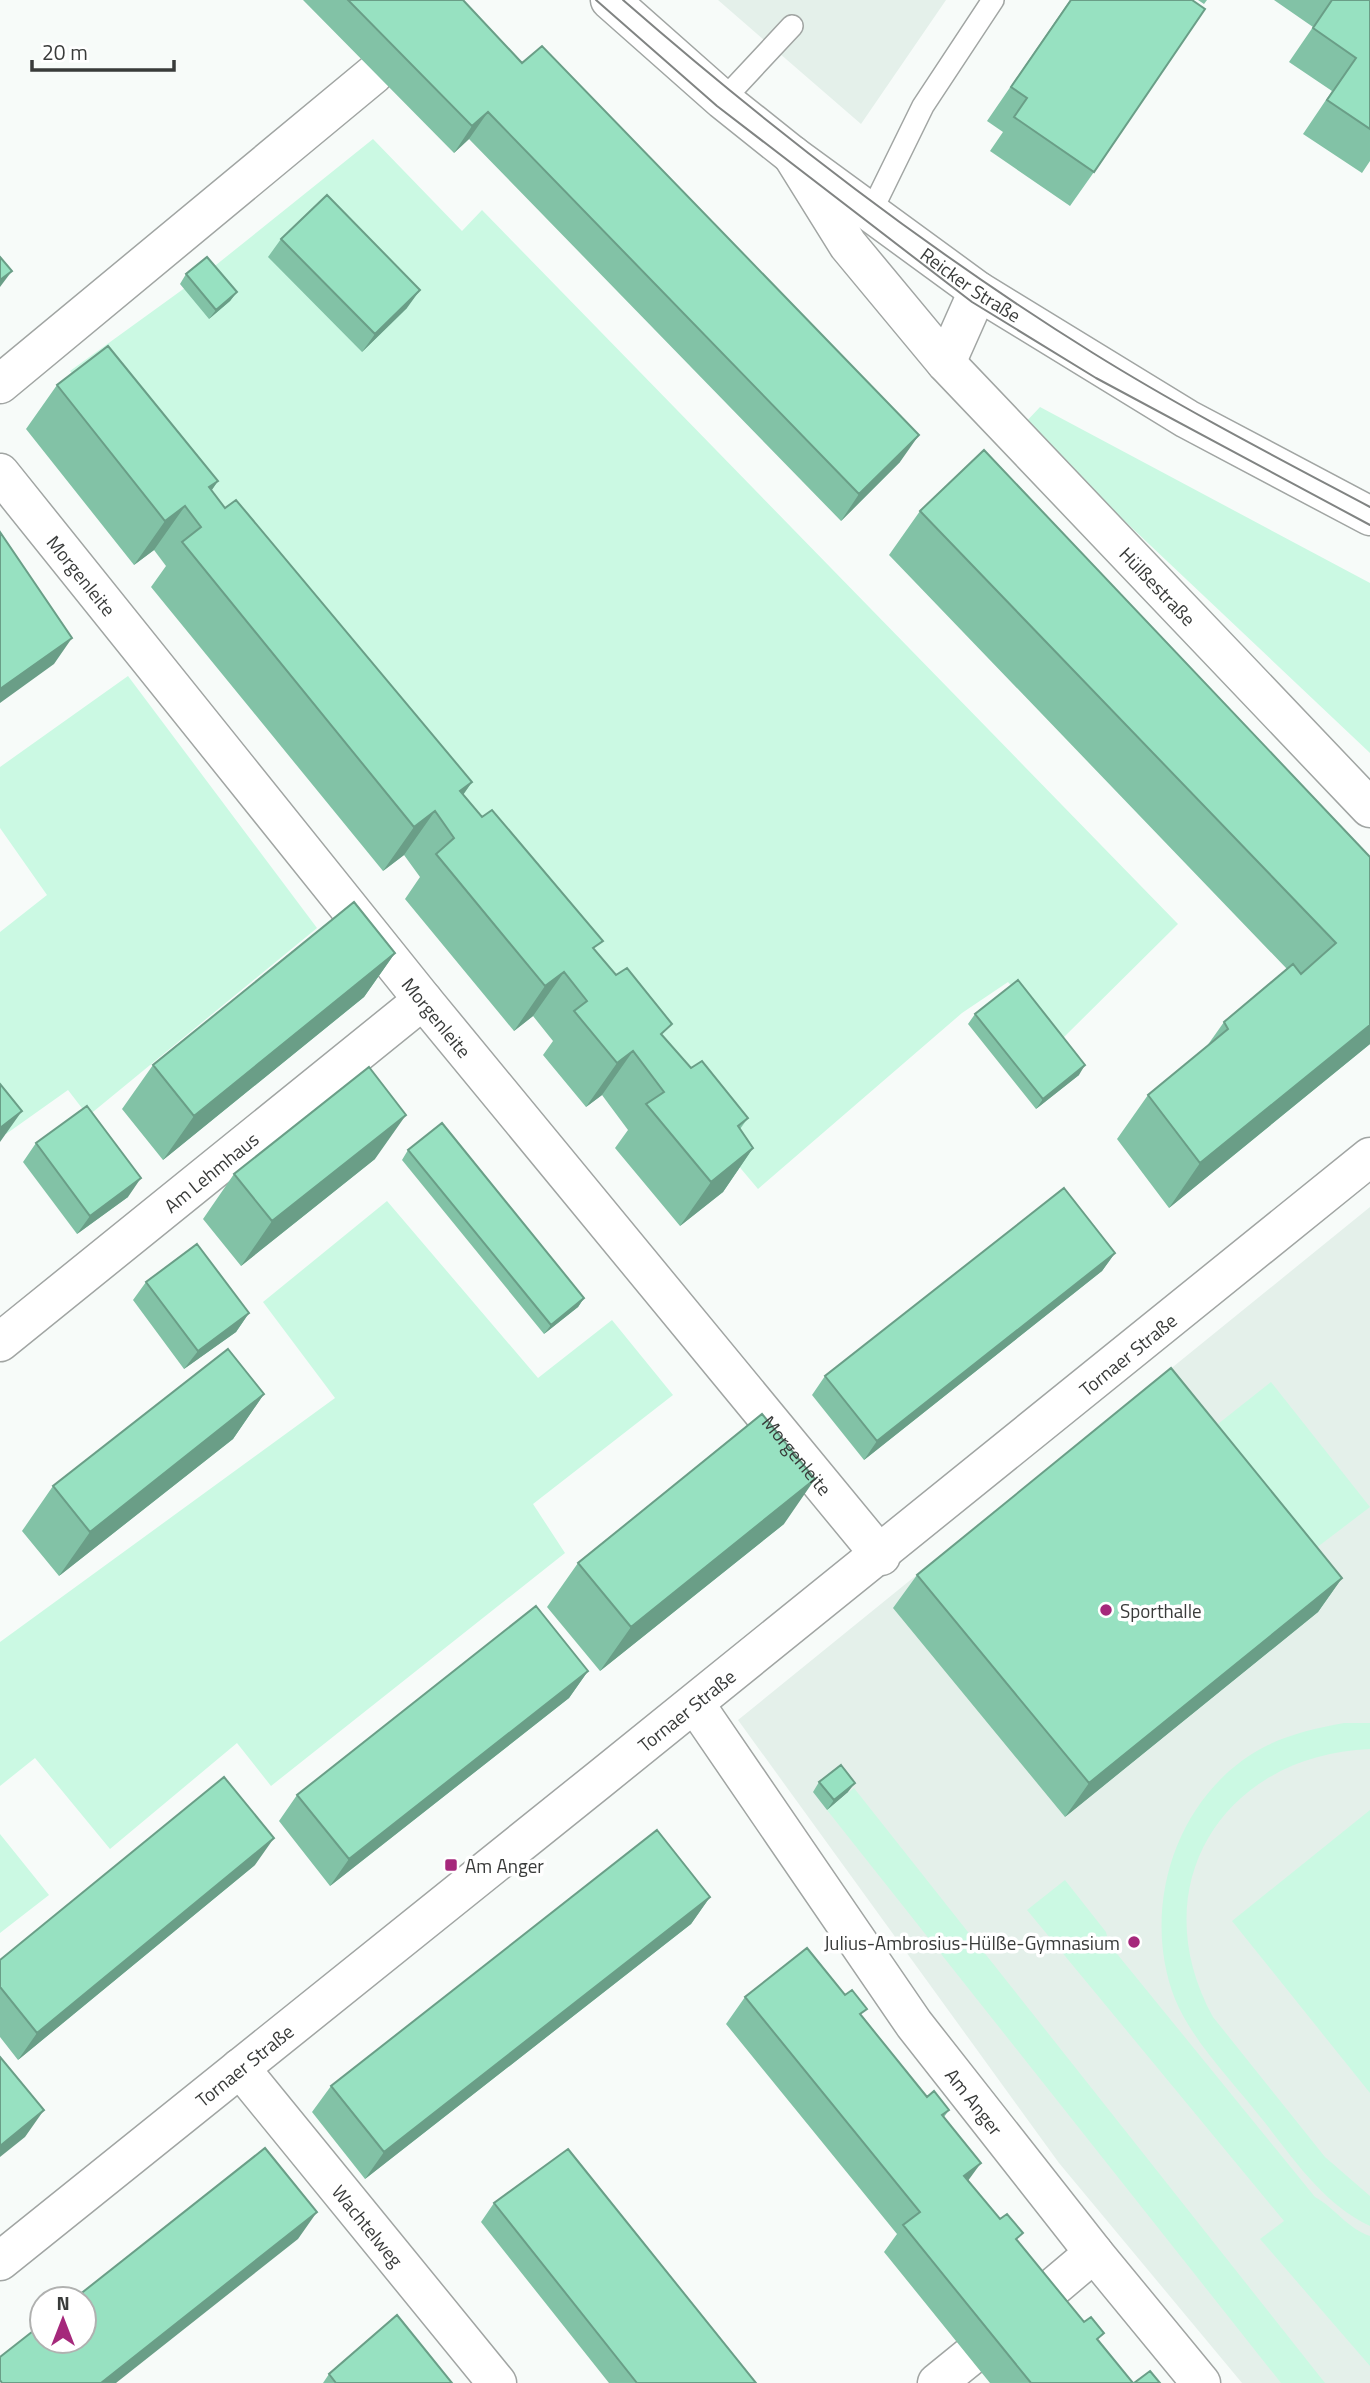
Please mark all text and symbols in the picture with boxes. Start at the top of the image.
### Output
scale bar [32,28,173,72]
text: 20 m [42,36,88,68]
street label: Reicker Straße [915,239,1027,329]
street label: Morgenleite [41,528,123,622]
street label: Hülßestraße [1113,540,1203,632]
street label: Morgenleite [395,971,479,1064]
street label: Am Lehmhaus [157,1124,265,1219]
street label: Tornaer Straße [1072,1306,1183,1403]
street label: Morgenleite [756,1408,839,1501]
place label: Sporthalle [1120,1596,1202,1625]
marker: Sporthalle [1098,1602,1114,1618]
street label: Tornaer Straße [631,1661,741,1758]
place label: Am Anger [465,1851,544,1880]
marker: Am Anger [443,1857,459,1873]
place label: Julius-Ambrosius-Hülße-Gymnasium [824,1928,1120,1957]
marker: Julius-Ambrosius-Hülße-Gymnasium [1126,1934,1142,1950]
street label: Tornaer Straße [189,2016,299,2113]
street label: Am Anger [939,2061,1011,2142]
street label: Wachtelweg [326,2178,411,2273]
north arrow [28,2285,98,2355]
text: N [56,2288,70,2317]

